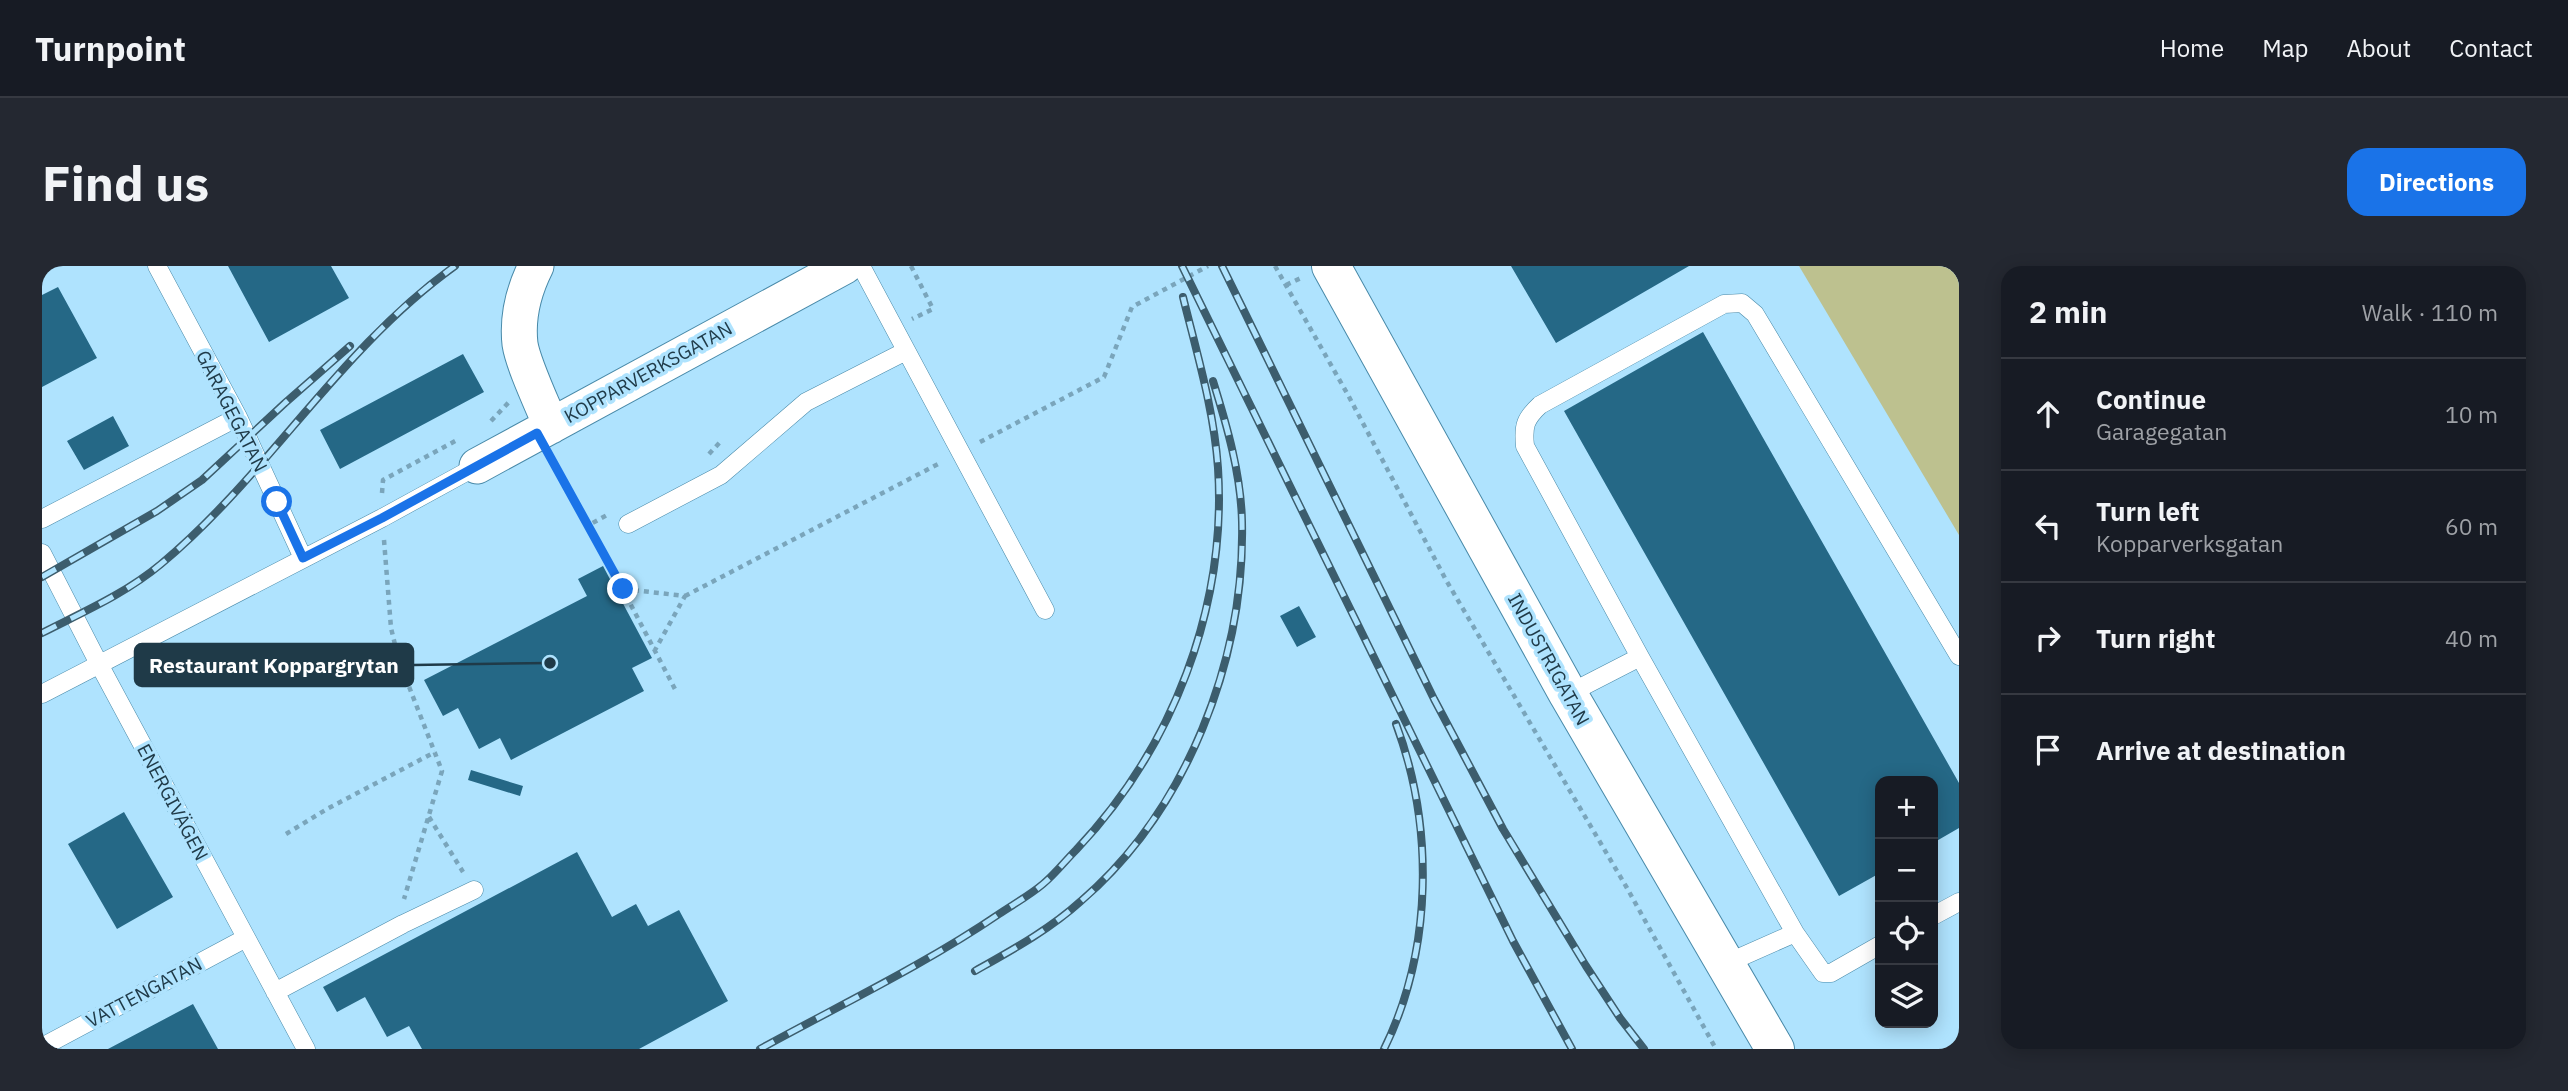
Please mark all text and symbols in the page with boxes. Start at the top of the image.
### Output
text: Turnpoint [35,27,186,70]
text: Home [2160,32,2224,64]
text: Map [2262,32,2308,64]
text: About [2346,32,2411,64]
text: Contact [2449,32,2533,64]
button: Directions [2347,148,2526,216]
text: Find us [42,151,209,214]
text: 2 min [2029,292,2107,331]
text: Walk · 110 m [2362,297,2498,327]
street label: KOPPARVERKSGATAN [560,316,736,428]
street label: GARAGEGATAN [191,346,273,476]
text: Continue [2096,382,2206,416]
icon: ahead [2029,395,2067,433]
text: 10 m [2445,399,2498,429]
text: Garagegatan [2096,416,2227,446]
route start [261,486,292,517]
text: Turn left [2096,494,2199,528]
icon: left [2029,507,2067,545]
text: 60 m [2445,511,2498,541]
text: Kopparverksgatan [2096,528,2283,558]
route end [607,573,638,604]
street label: INDUSTRIGATAN [1503,589,1595,729]
icon: right [2029,619,2067,657]
text: Turn right [2096,621,2215,655]
text: 40 m [2445,623,2498,653]
callout: Restaurant Koppargrytan [135,644,413,686]
text: Restaurant Koppargrytan [149,651,399,679]
icon: arrive [2029,731,2067,769]
text: Arrive at destination [2096,733,2346,767]
street label: ENERGIVÄGEN [132,740,214,864]
map controls [1875,776,1938,1028]
button: + [1875,776,1938,839]
button: − [1875,839,1938,902]
button: locate [1875,902,1938,965]
street label: VATTENGATAN [82,951,206,1033]
button: layers [1875,965,1938,1028]

